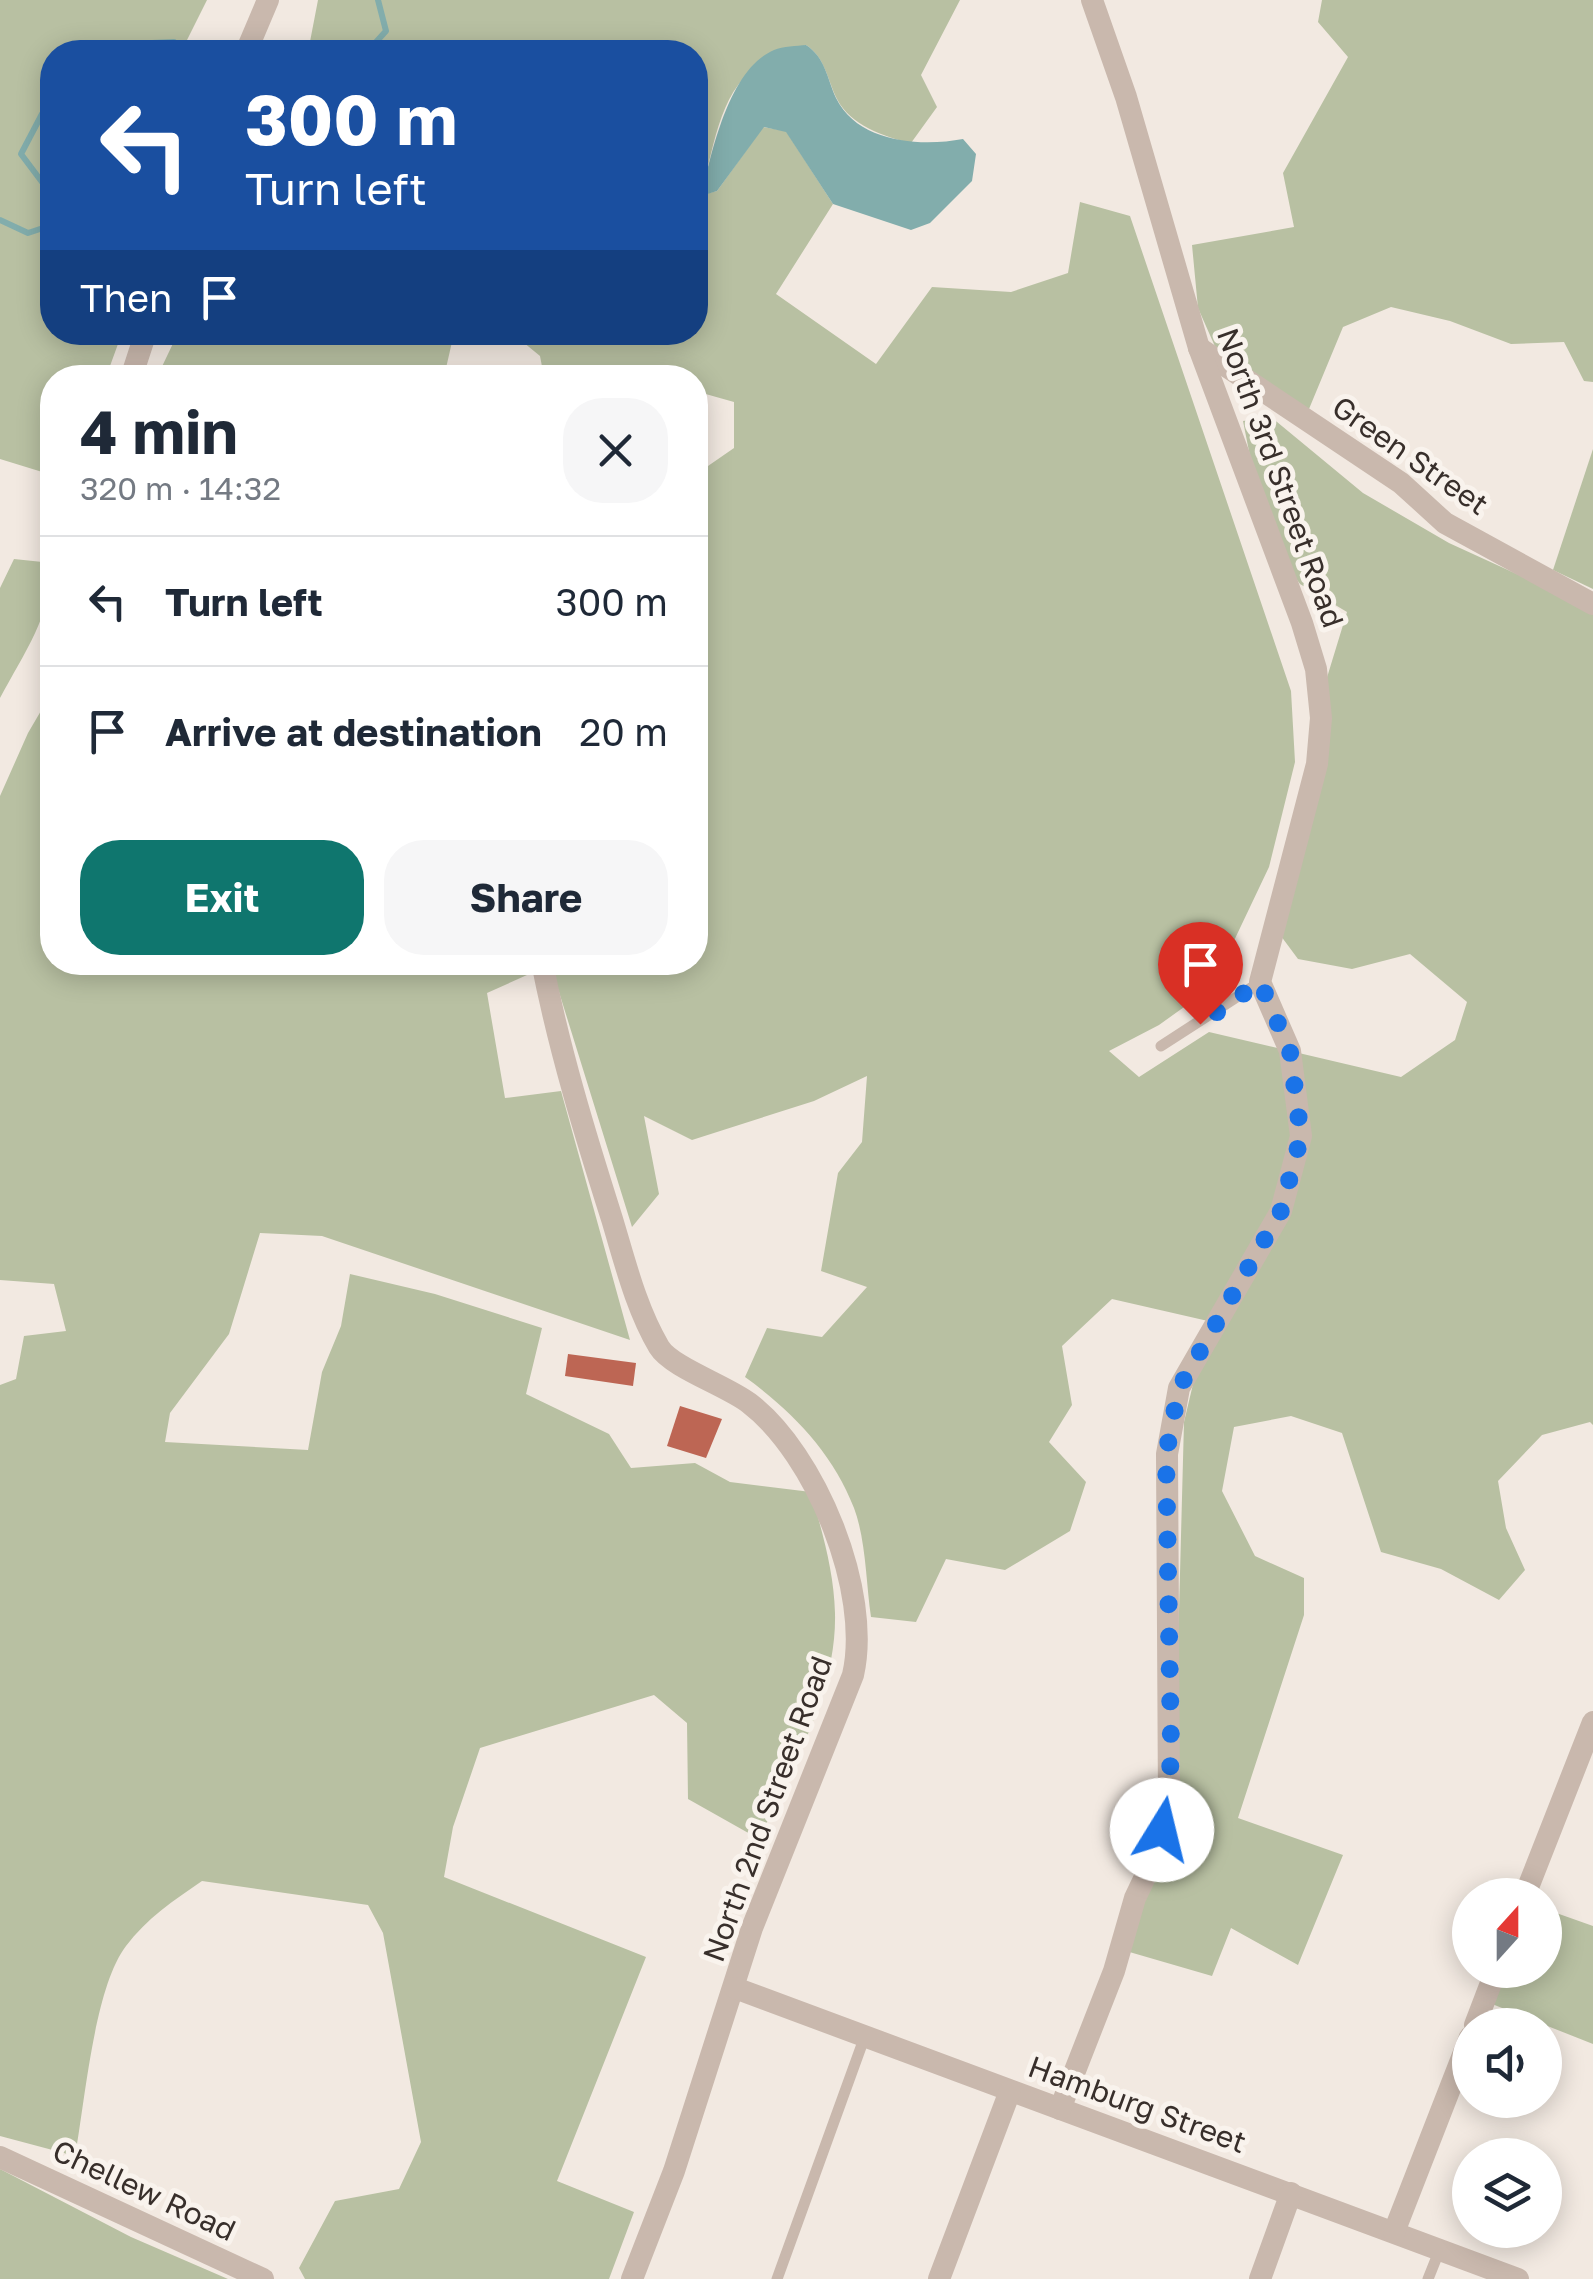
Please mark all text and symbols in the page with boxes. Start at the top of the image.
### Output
text: 300 m [245,76,457,160]
icon: left [80,80,210,210]
text: Turn left [245,161,427,215]
icon: arrive [192,270,247,325]
text: Then [80,275,172,320]
street label: North 3rd Street Road [1210,323,1352,632]
street label: Green Street [1326,388,1495,522]
text: 4 min [80,395,238,467]
button: close [563,398,668,503]
text: 320 m · 14:32 [80,469,281,507]
icon: left [80,574,135,629]
text: Turn left [165,579,323,624]
text: 300 m [556,579,668,624]
icon: arrive [80,704,135,759]
text: Arrive at destination [165,709,542,754]
text: 20 m [579,709,668,754]
button: Exit [80,840,364,955]
button: Share [384,840,668,955]
pin [1158,922,1243,1025]
icon: arrive [1173,937,1228,992]
street label: North 2nd Street Road [695,1651,839,1966]
position arrow [1110,1778,1214,1882]
north arrow [1452,1878,1562,1988]
map controls [1452,1878,1562,2248]
button: sound [1452,2008,1562,2118]
street label: Hamburg Street [1024,2048,1251,2160]
street label: Chellew Road [47,2132,242,2248]
button: layers [1452,2138,1562,2248]

